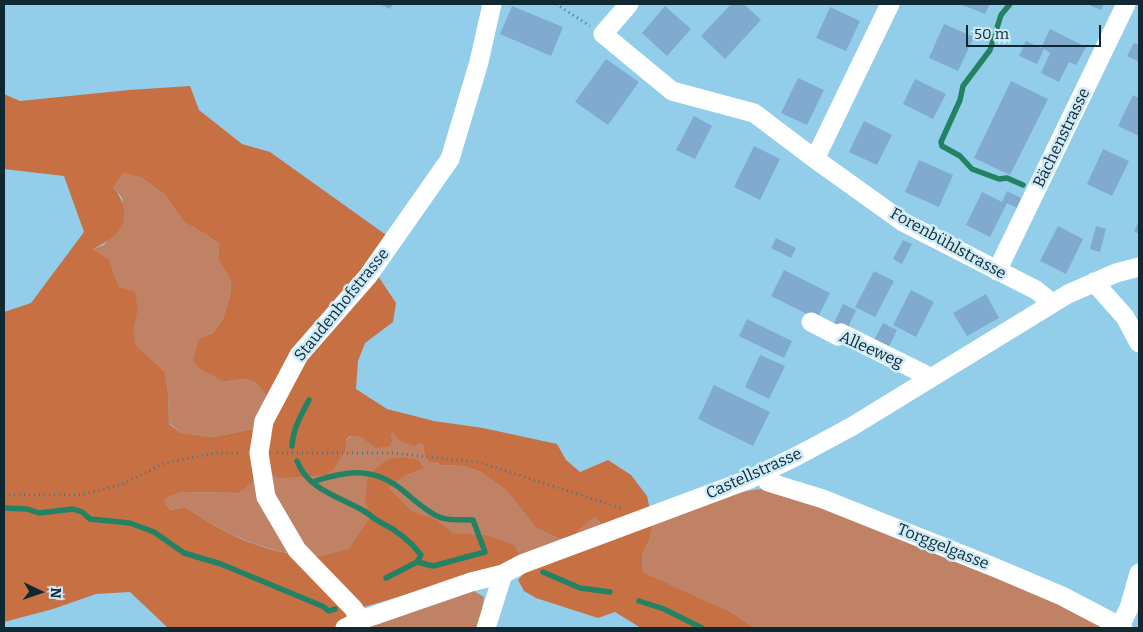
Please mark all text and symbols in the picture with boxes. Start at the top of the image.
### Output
scale bar [968,15,1103,47]
text: 50 m [974,25,1009,43]
street label: Bächenstrasse [1030,85,1094,191]
street label: Forenbühlstrasse [887,204,1009,284]
street label: Staudenhofstrasse [291,245,393,365]
street label: Alleeweg [836,327,906,373]
street label: Castellstrasse [703,444,805,504]
street label: Torggelgasse [894,520,992,574]
north arrow [15,567,65,617]
text: N [47,587,64,599]

